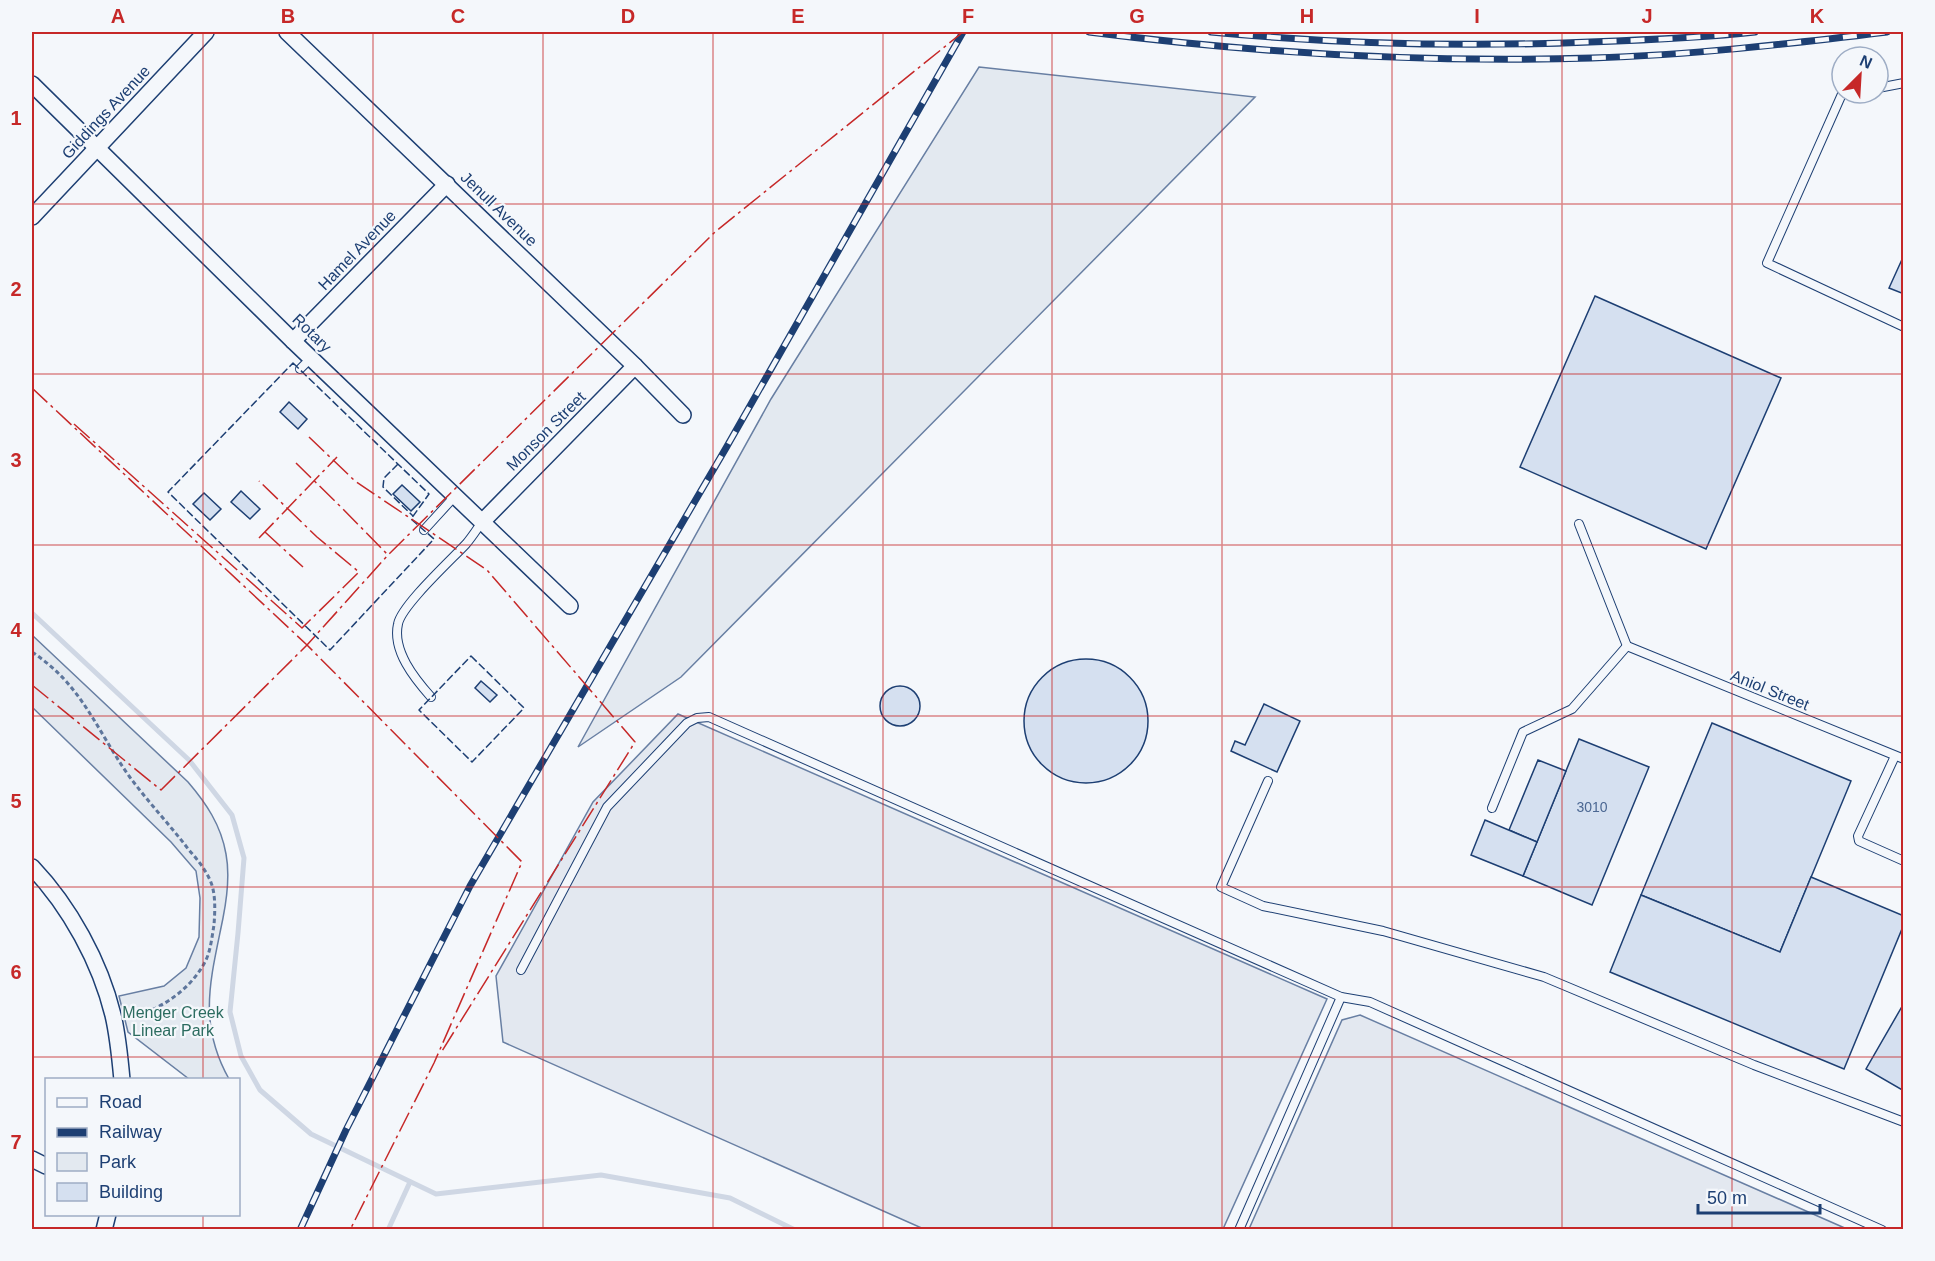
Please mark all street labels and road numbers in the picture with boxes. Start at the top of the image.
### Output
street label: Giddings Avenue [59,62,153,162]
street label: Jenull Avenue [457,168,541,250]
street label: Hamel Avenue [315,207,399,293]
street label: Rotary [289,311,335,355]
street label: Monson Street [503,388,589,474]
street label: Aniol Street [1728,667,1812,714]

